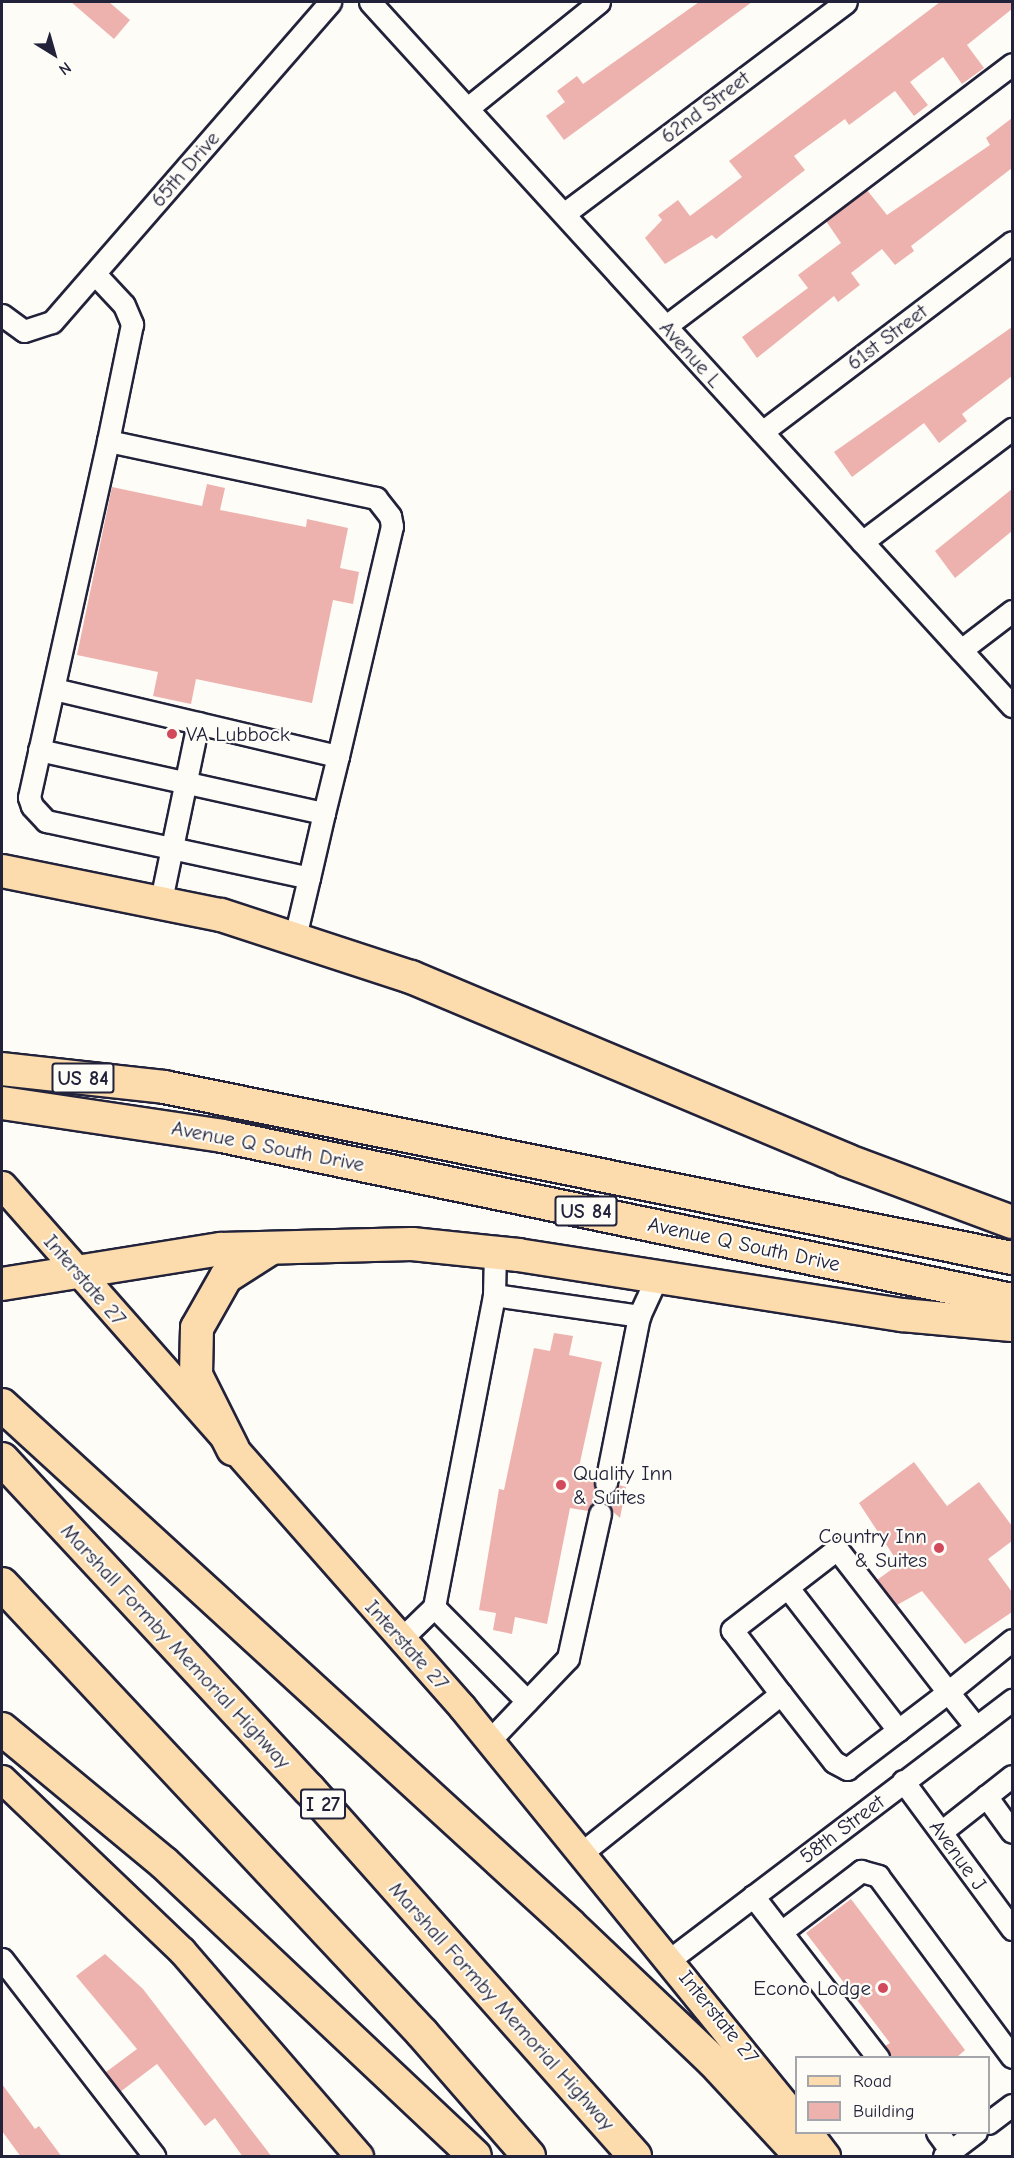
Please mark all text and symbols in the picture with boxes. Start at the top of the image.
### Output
north arrow [24,24,84,84]
text: N [55,58,74,79]
street label: 62nd Street [656,65,754,149]
street label: 65th Drive [145,126,225,212]
street label: 61st Street [842,299,932,375]
street label: Avenue L [654,315,728,393]
place label: VA Lubbock [186,721,290,747]
marker: VA Lubbock [163,725,181,743]
road number: US 84 [50,1061,116,1095]
street label: Avenue Q South Drive [170,1115,366,1177]
road number: US 84 [553,1194,619,1228]
street label: Avenue Q South Drive [646,1211,842,1277]
street label: Interstate 27 [38,1229,132,1331]
place label: Quality Inn & Suites [573,1460,673,1510]
marker: Quality Inn & Suites [554,1478,568,1492]
street label: Marshall Formby Memorial Highway [56,1518,296,1774]
place label: Country Inn & Suites [818,1523,927,1573]
marker: Country Inn & Suites [932,1541,946,1555]
street label: Interstate 27 [360,1595,454,1695]
road number: I 27 [299,1787,347,1821]
street label: 58th Street [795,1789,889,1869]
street label: Avenue J [924,1815,992,1895]
street label: Marshall Formby Memorial Highway [384,1876,620,2136]
street label: Interstate 27 [674,1965,764,2069]
place label: Econo Lodge [753,1975,871,2001]
marker: Econo Lodge [876,1981,890,1995]
legend [795,2056,990,2134]
text: Road [853,2071,892,2092]
text: Building [853,2101,915,2122]

